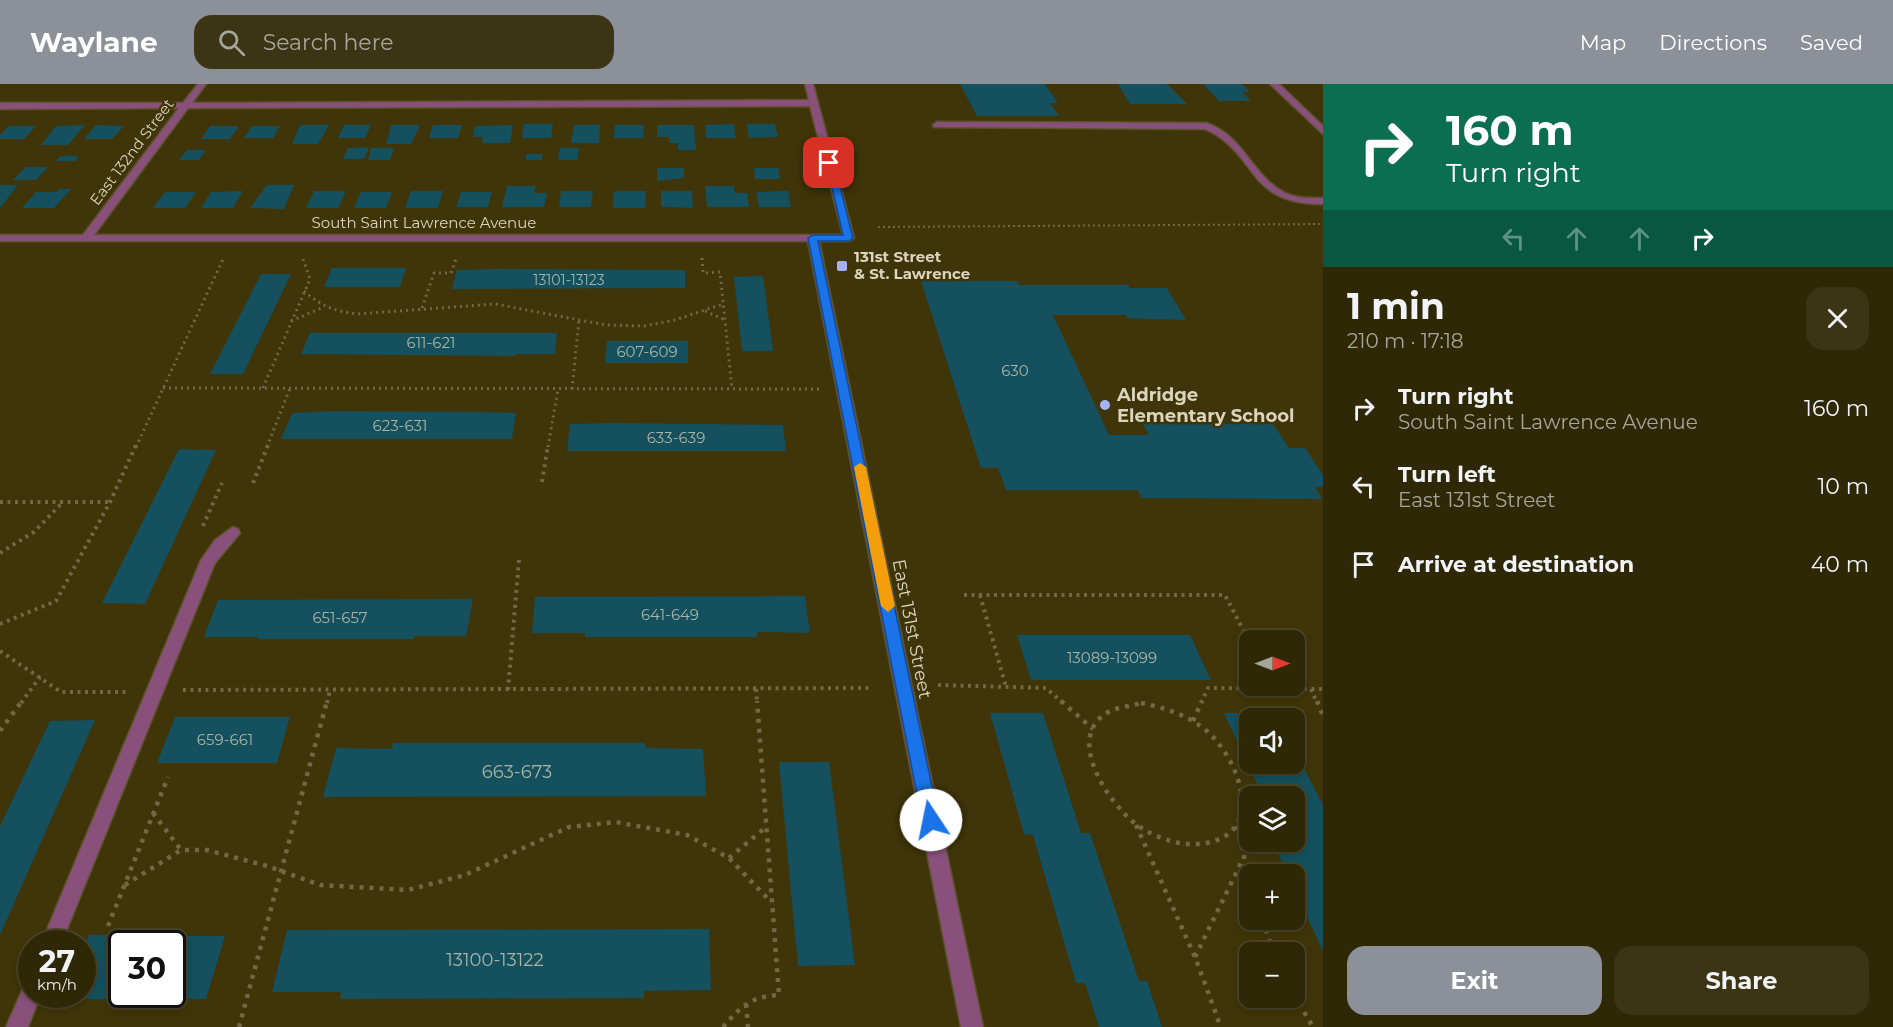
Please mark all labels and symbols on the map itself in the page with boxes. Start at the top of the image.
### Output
street label: East 132nd Street [85,95,178,209]
pin [803,137,854,188]
street label: South Saint Lawrence Avenue [312,213,536,232]
place label: 131st Street & St. Lawrence [854,247,970,283]
marker: 131st Street & St. Lawrence [835,259,849,273]
house number: 13101-13123 [533,271,605,289]
house number: 611-621 [407,333,455,352]
house number: 607-609 [616,342,678,361]
house number: 630 [1001,361,1029,380]
place label: Aldridge Elementary School [1116,384,1294,427]
marker: Aldridge Elementary School [1098,398,1112,412]
house number: 623-631 [373,416,427,435]
house number: 633-639 [647,428,705,447]
street label: East 131st Street [888,557,936,701]
house number: 641-649 [641,605,699,624]
house number: 651-657 [312,608,368,627]
north arrow [1239,630,1305,696]
house number: 13089-13099 [1067,648,1157,667]
house number: 659-661 [197,730,253,749]
house number: 663-673 [482,761,552,783]
position arrow [899,788,963,852]
speed limit sign: 30 [108,930,186,1008]
house number: 13100-13122 [446,949,544,971]

